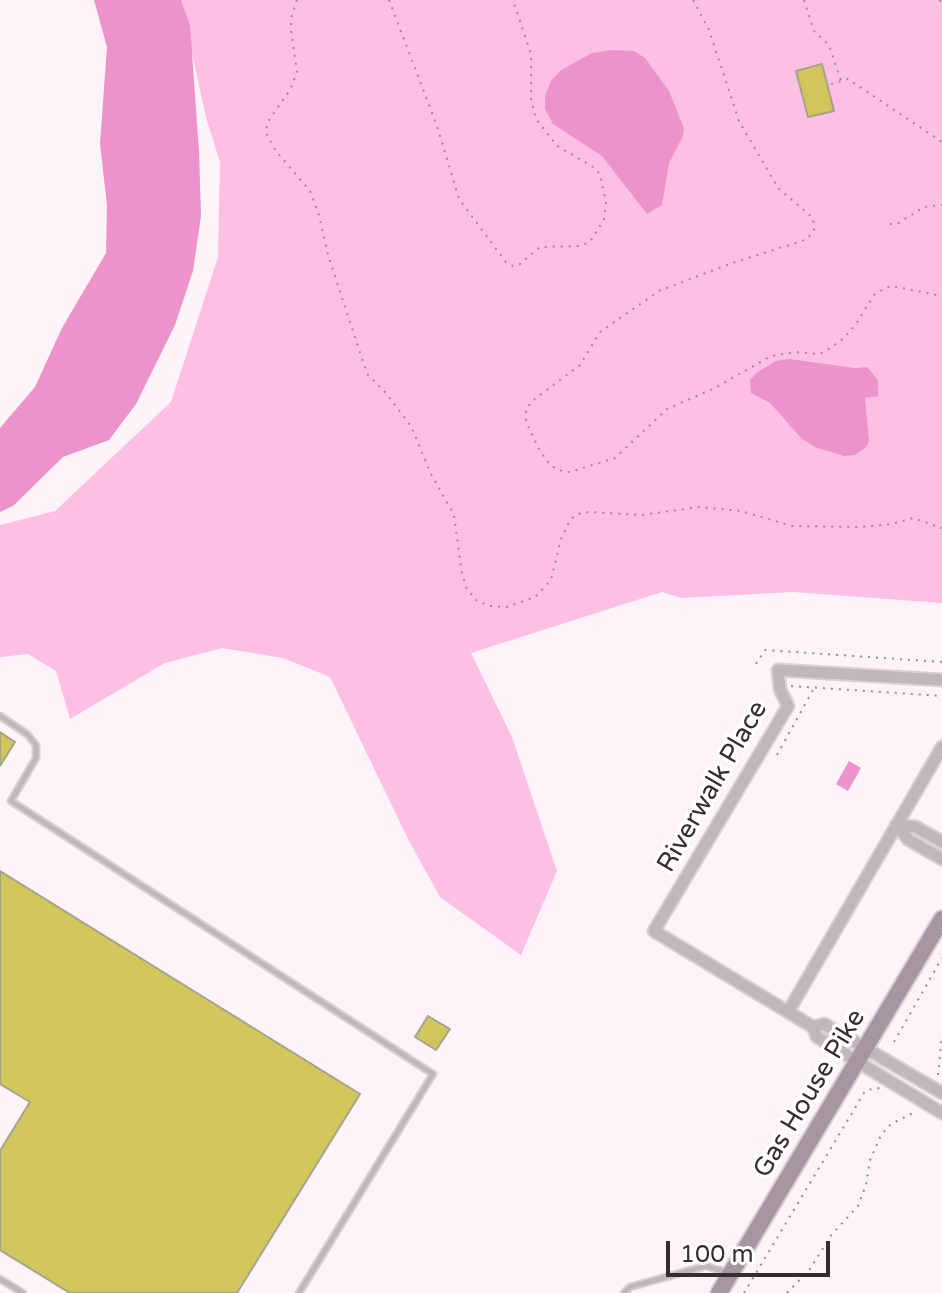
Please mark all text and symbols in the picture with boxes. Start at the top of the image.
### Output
street label: Riverwalk Place [651,696,775,878]
street label: Gas House Pike [747,1004,873,1184]
scale bar [670,1225,834,1275]
text: 100 m [680,1240,754,1269]

